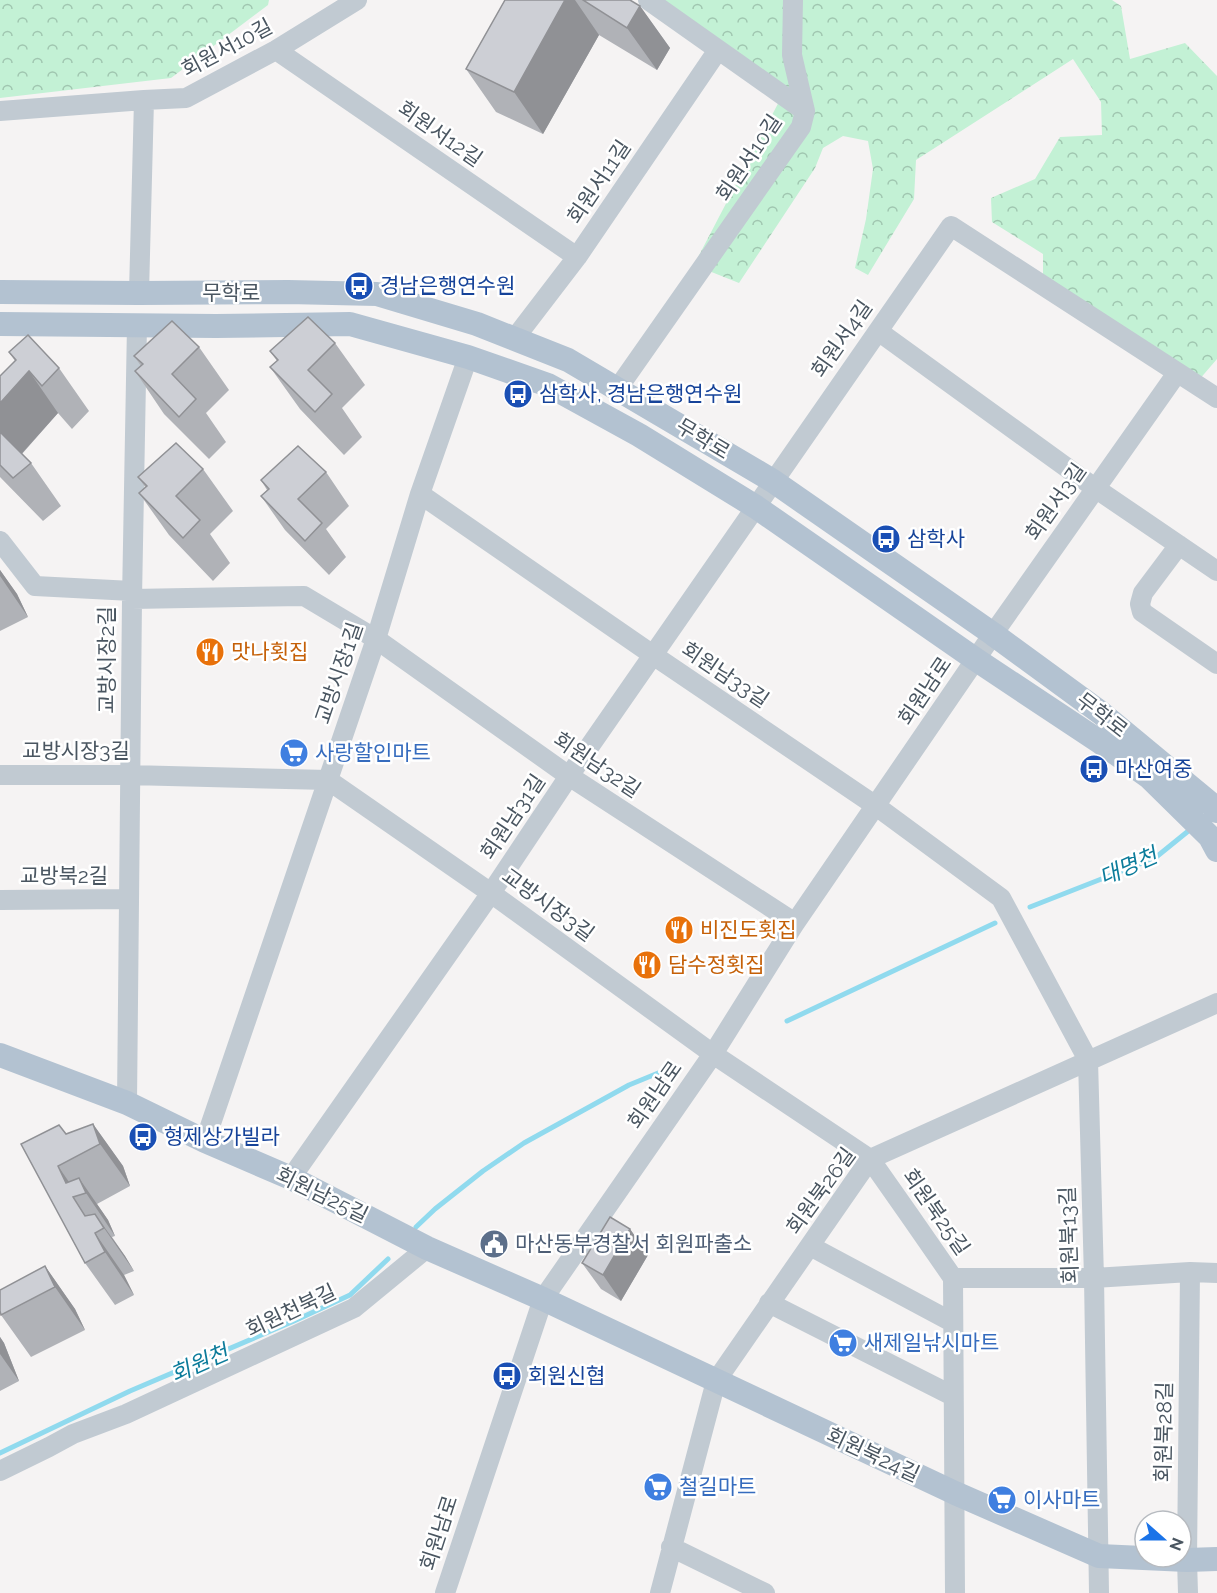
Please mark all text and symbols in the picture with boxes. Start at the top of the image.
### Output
street label: 회원서10길 [177,13,276,82]
street label: 회원서12길 [393,95,487,172]
street label: 회원서10길 [711,110,787,206]
street label: 회원서11길 [562,135,636,228]
bus stop icon: 경남은행연수원 [343,270,375,302]
place label: 경남은행연수원 [380,273,515,298]
street label: 무학로 [202,280,260,305]
street label: 회원서4길 [806,295,877,382]
bus stop icon: 삼학사, 경남은행연수원 [502,378,534,410]
place label: 삼학사, 경남은행연수원 [539,381,742,406]
street label: 무학로 [672,413,735,464]
street label: 회원서3길 [1020,458,1091,545]
bus stop icon: 삼학사 [870,523,902,555]
place label: 삼학사 [907,526,965,551]
street label: 교방시장2길 [94,606,119,714]
street label: 교방시장1길 [310,619,368,727]
restaurant icon: 맛나횟집 [194,636,226,668]
street label: 회원남33길 [677,636,774,713]
place label: 맛나횟집 [231,639,308,664]
street label: 회원남로 [893,652,957,730]
street label: 무학로 [1072,687,1133,742]
street label: 회원남32길 [549,726,645,803]
supermarket icon: 사랑할인마트 [278,737,310,769]
street label: 교방시장3길 [22,738,130,763]
place label: 사랑할인마트 [315,740,431,765]
bus stop icon: 마산여중 [1078,753,1110,785]
place label: 마산여중 [1115,756,1192,781]
street label: 회원남31길 [475,769,550,864]
water label: 대명천 [1095,841,1164,890]
street label: 교방북2길 [20,863,108,888]
street label: 교방시장3길 [497,863,599,946]
restaurant icon: 비진도횟집 [663,914,695,946]
place label: 비진도횟집 [700,917,797,942]
restaurant icon: 담수정횟집 [631,949,663,981]
place label: 담수정횟집 [668,952,765,977]
street label: 회원남로 [622,1056,687,1134]
bus stop icon: 형제상가빌라 [127,1121,159,1153]
place label: 형제상가빌라 [164,1124,280,1149]
street label: 회원북26길 [781,1143,860,1239]
street label: 회원남25길 [272,1161,372,1228]
street label: 회원북25길 [898,1164,975,1260]
street label: 회원북13길 [1054,1186,1083,1284]
public building icon: 마산동부경찰서 회원파출소 [478,1228,510,1260]
place label: 마산동부경찰서 회원파출소 [515,1231,752,1256]
street label: 회원천북길 [242,1279,340,1342]
supermarket icon: 새제일낚시마트 [827,1327,859,1359]
place label: 새제일낚시마트 [864,1330,999,1355]
water label: 회원천 [166,1338,235,1387]
bus stop icon: 회원신협 [491,1360,523,1392]
place label: 회원신협 [528,1363,605,1388]
street label: 회원북28길 [1150,1381,1177,1483]
street label: 회원북24길 [823,1422,924,1487]
supermarket icon: 철길마트 [642,1471,674,1503]
place label: 철길마트 [679,1474,756,1499]
supermarket icon: 이사마트 [986,1484,1018,1516]
place label: 이사마트 [1023,1487,1100,1512]
street label: 회원남로 [415,1492,462,1573]
north arrow [1133,1509,1193,1569]
text: N [1165,1535,1188,1553]

